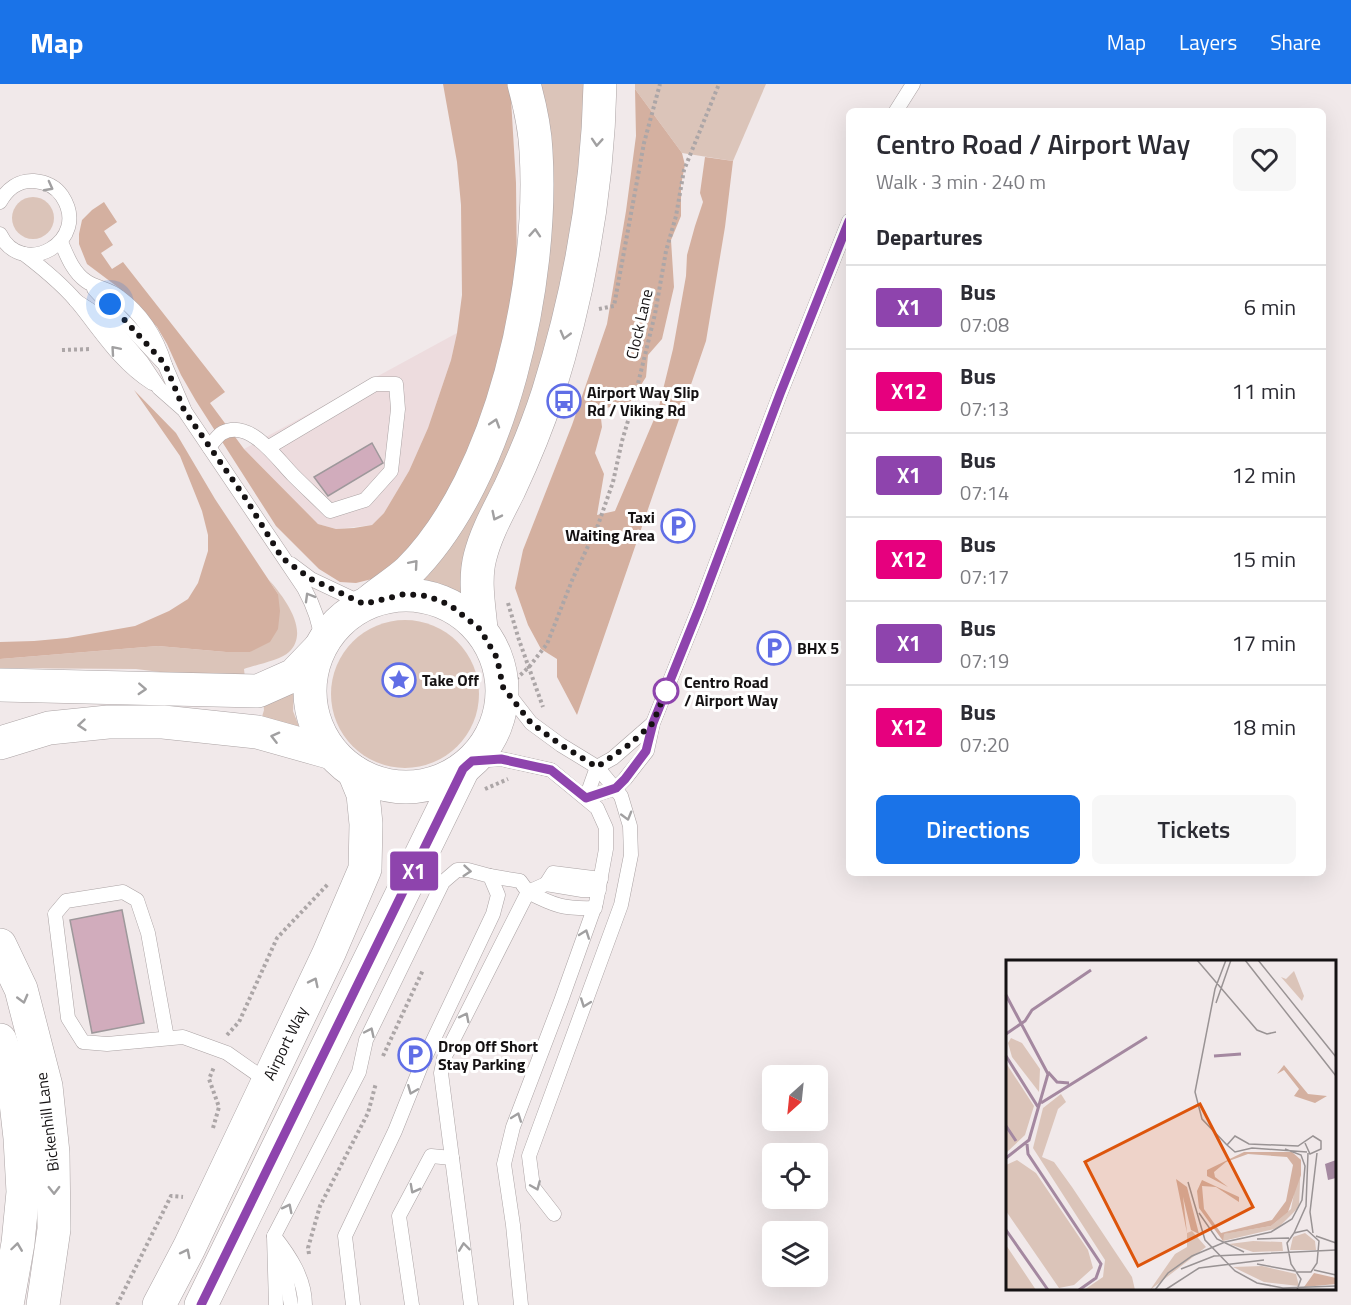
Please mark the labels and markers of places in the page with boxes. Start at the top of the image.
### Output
place label: Airport Way Slip Rd / Viking Rd [587,380,700,422]
bus stop icon: Airport Way Slip Rd / Viking Rd [546,383,582,419]
place label: Taxi Waiting Area [565,505,655,547]
parking icon: Taxi Waiting Area [660,508,696,544]
parking icon: BHX 5 [756,630,792,666]
place label: BHX 5 [797,636,839,660]
place icon: Take Off [381,662,417,698]
place label: Take Off [422,668,479,692]
place label: Centro Road / Airport Way [684,670,778,712]
marker: Centro Road / Airport Way [653,678,679,704]
place label: Drop Off Short Stay Parking [438,1034,538,1076]
parking icon: Drop Off Short Stay Parking [397,1037,433,1073]

